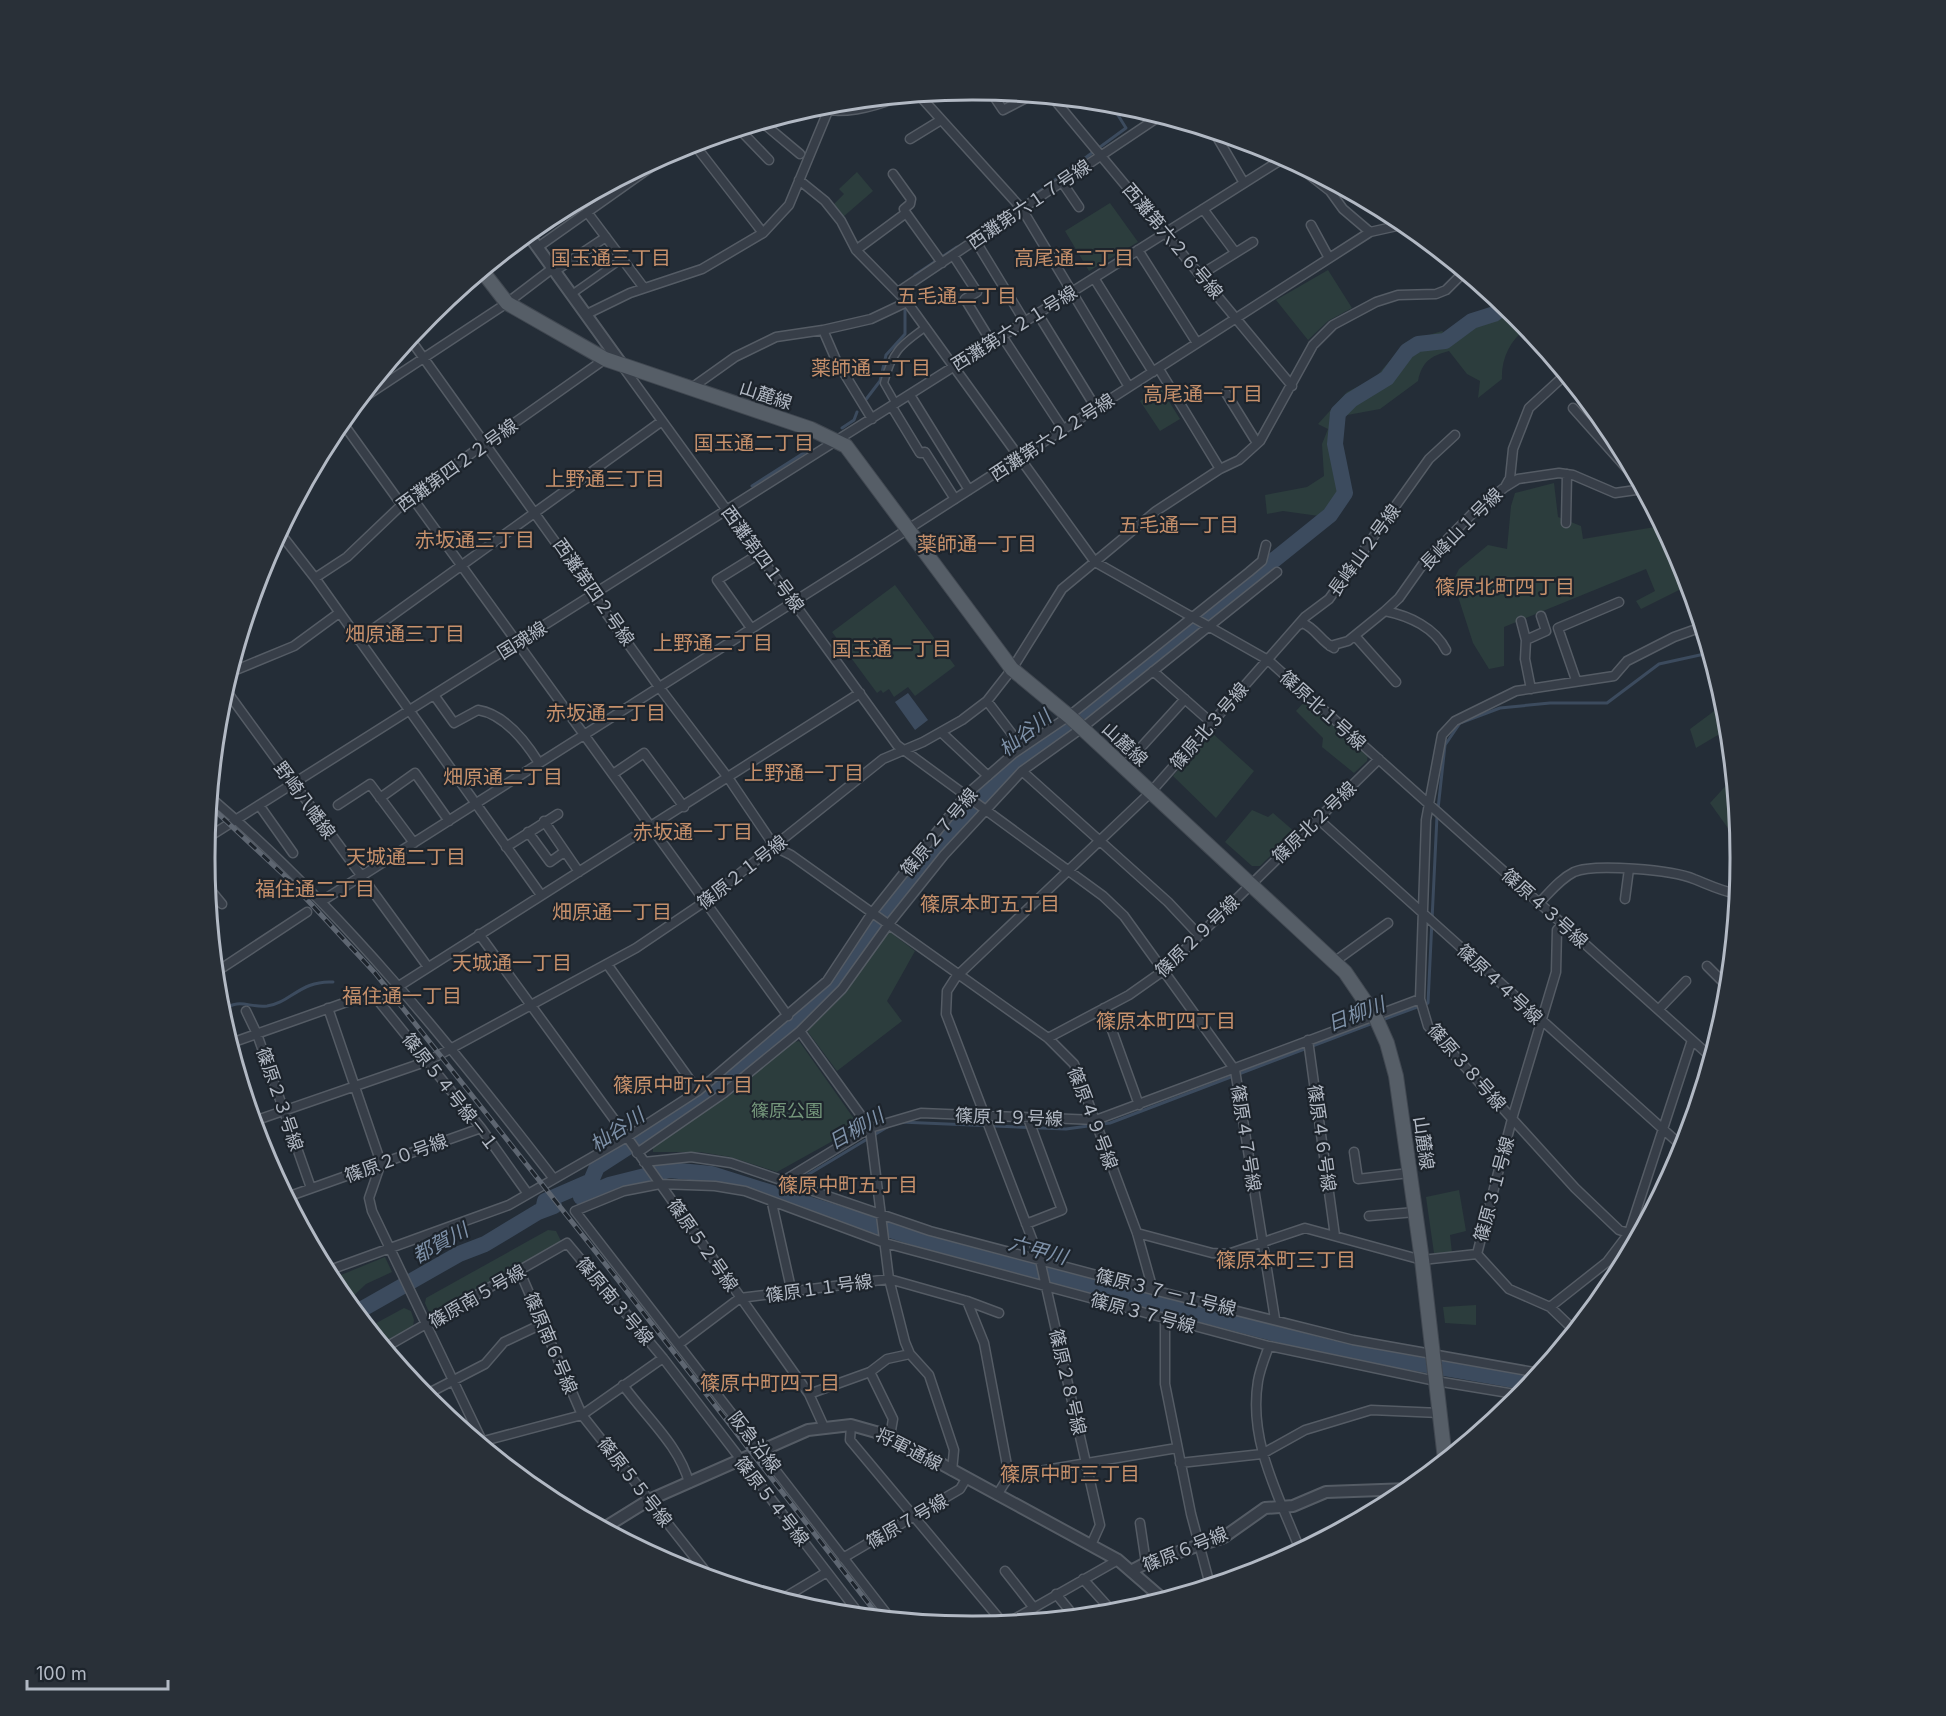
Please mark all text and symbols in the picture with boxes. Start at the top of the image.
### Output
street label: 西灘第六１７号線 [963,155,1095,253]
street label: 西灘第六２６号線 [1119,179,1227,303]
district label: 国玉通三丁目 [551,246,671,270]
district label: 高尾通二丁目 [1014,246,1134,270]
street label: 西灘第六２１号線 [947,281,1081,375]
district label: 五毛通二丁目 [897,284,1017,308]
district label: 薬師通二丁目 [811,356,931,380]
street label: 山麓線 [737,377,795,413]
district label: 高尾通一丁目 [1143,382,1263,406]
street label: 西灘第六２２号線 [986,389,1118,485]
street label: 西灘第四２２号線 [393,414,521,516]
district label: 国玉通二丁目 [694,431,814,455]
district label: 上野通三丁目 [545,467,665,491]
street label: 長峰山１号線 [1415,483,1507,575]
street label: 長峰山２号線 [1324,500,1404,600]
street label: 西灘第四１号線 [717,502,809,616]
district label: 五毛通一丁目 [1119,513,1239,537]
district label: 赤坂通三丁目 [415,528,535,552]
district label: 薬師通一丁目 [917,532,1037,556]
street label: 西灘第四２号線 [549,534,639,650]
district label: 篠原北町四丁目 [1435,575,1575,599]
street label: 国魂線 [494,617,550,663]
district label: 畑原通三丁目 [345,622,465,646]
district label: 上野通二丁目 [653,631,773,655]
district label: 国玉通一丁目 [832,637,952,661]
street label: 篠原北１号線 [1276,666,1370,754]
street label: 篠原北３号線 [1166,678,1252,774]
district label: 赤坂通二丁目 [546,701,666,725]
water label: 杣谷川 [994,704,1057,761]
street label: 山麓線 [1098,718,1152,770]
street label: 野崎八幡線 [270,757,340,843]
district label: 上野通一丁目 [744,761,864,785]
district label: 畑原通二丁目 [443,765,563,789]
street label: 篠原北２号線 [1268,777,1360,867]
street label: 篠原２７号線 [896,784,982,880]
district label: 赤坂通一丁目 [633,820,753,844]
street label: 篠原２１号線 [693,830,791,914]
district label: 天城通二丁目 [346,845,466,869]
street label: 篠原４３号線 [1498,864,1592,952]
district label: 福住通二丁目 [255,877,375,901]
street label: 篠原２９号線 [1151,891,1243,981]
district label: 篠原本町五丁目 [920,892,1060,916]
district label: 畑原通一丁目 [552,900,672,924]
street label: 篠原４４号線 [1453,939,1547,1029]
district label: 天城通一丁目 [452,951,572,975]
district label: 福住通一丁目 [342,984,462,1008]
water label: 日柳川 [1324,991,1390,1036]
district label: 篠原本町四丁目 [1096,1009,1236,1033]
street label: 篠原３８号線 [1424,1019,1510,1115]
street label: 篠原５４号線－１ [398,1029,504,1155]
street label: 篠原２３号線 [252,1045,308,1153]
street label: 篠原４９号線 [1064,1064,1122,1172]
district label: 篠原中町六丁目 [613,1073,753,1097]
street label: 篠原４７号線 [1227,1083,1265,1193]
street label: 篠原４６号線 [1304,1083,1340,1193]
park label: 篠原公園 [751,1100,823,1121]
water label: 杣谷川 [585,1102,650,1157]
water label: 日柳川 [824,1103,890,1154]
street label: 篠原１９号線 [955,1105,1063,1129]
street label: 山麓線 [1410,1115,1438,1171]
street label: 篠原２０号線 [342,1130,450,1186]
street label: 篠原３１号線 [1470,1134,1518,1244]
district label: 篠原中町五丁目 [778,1173,918,1197]
street label: 篠原５２号線 [663,1195,743,1295]
water label: 都賀川 [408,1217,474,1268]
water label: 六甲川 [1006,1231,1072,1270]
district label: 篠原本町三丁目 [1216,1248,1356,1272]
street label: 篠原南３号線 [572,1253,658,1349]
street label: 篠原南５号線 [425,1260,529,1332]
street label: 篠原３７－１号線 [1094,1264,1238,1320]
street label: 篠原１１号線 [764,1270,874,1306]
street label: 篠原南６号線 [520,1289,582,1397]
street label: 篠原３７号線 [1088,1289,1198,1337]
street label: 篠原２８号線 [1046,1327,1090,1437]
district label: 篠原中町四丁目 [700,1371,840,1395]
street label: 阪急沿線 [725,1407,785,1477]
street label: 将軍通線 [872,1423,946,1475]
street label: 篠原５５号線 [593,1433,677,1531]
street label: 篠原５４号線 [730,1452,814,1550]
district label: 篠原中町三丁目 [1000,1462,1140,1486]
street label: 篠原７号線 [863,1489,951,1553]
street label: 篠原６号線 [1139,1522,1231,1576]
scale bar [27,1653,168,1691]
text: 100 m [36,1663,87,1684]

